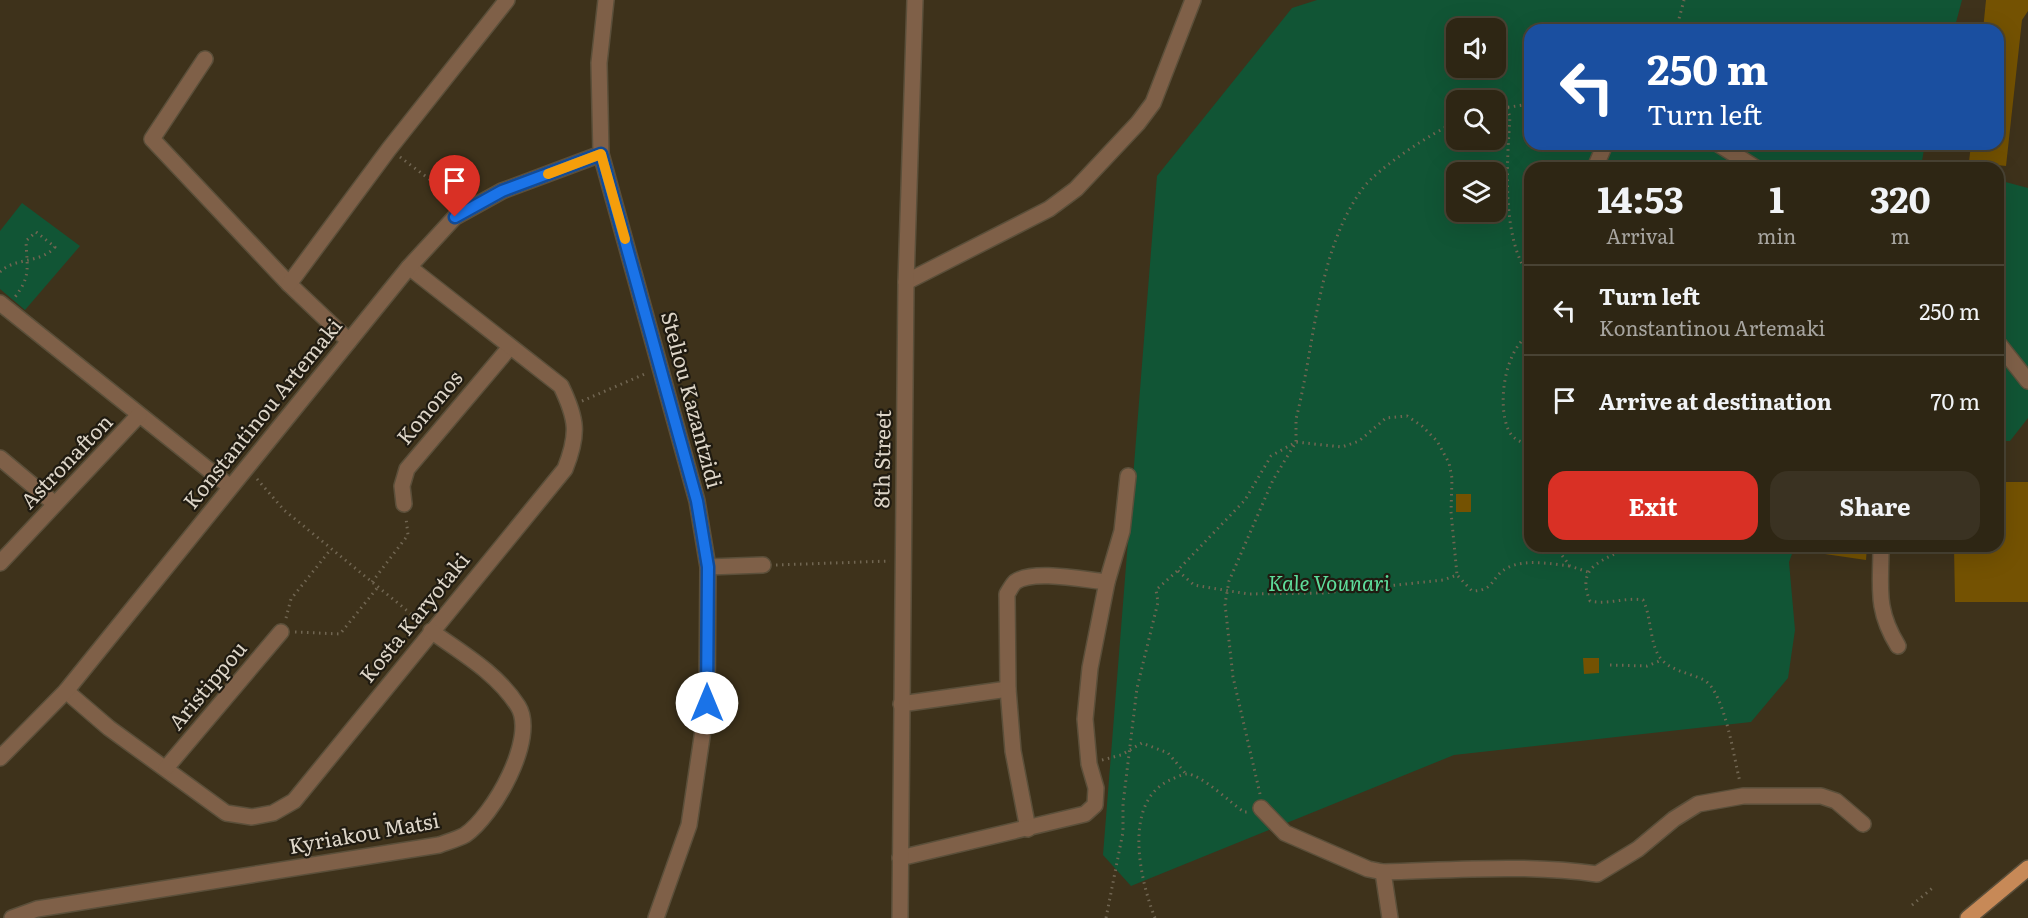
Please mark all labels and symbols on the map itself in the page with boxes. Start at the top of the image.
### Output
pin [429,155,480,217]
street label: Steliou Kazantzidi [655,307,732,491]
street label: Konstantinou Artemaki [174,310,348,515]
street label: Kononos [388,362,468,450]
street label: Astronafton [12,406,119,515]
street label: 8th Street [864,409,897,508]
street label: Kosta Karyotaki [351,545,475,688]
park label: Kale Vounari [1268,566,1391,597]
street label: Aristippou [160,633,253,736]
position arrow [675,671,739,735]
street label: Kyriakou Matsi [286,803,441,860]

